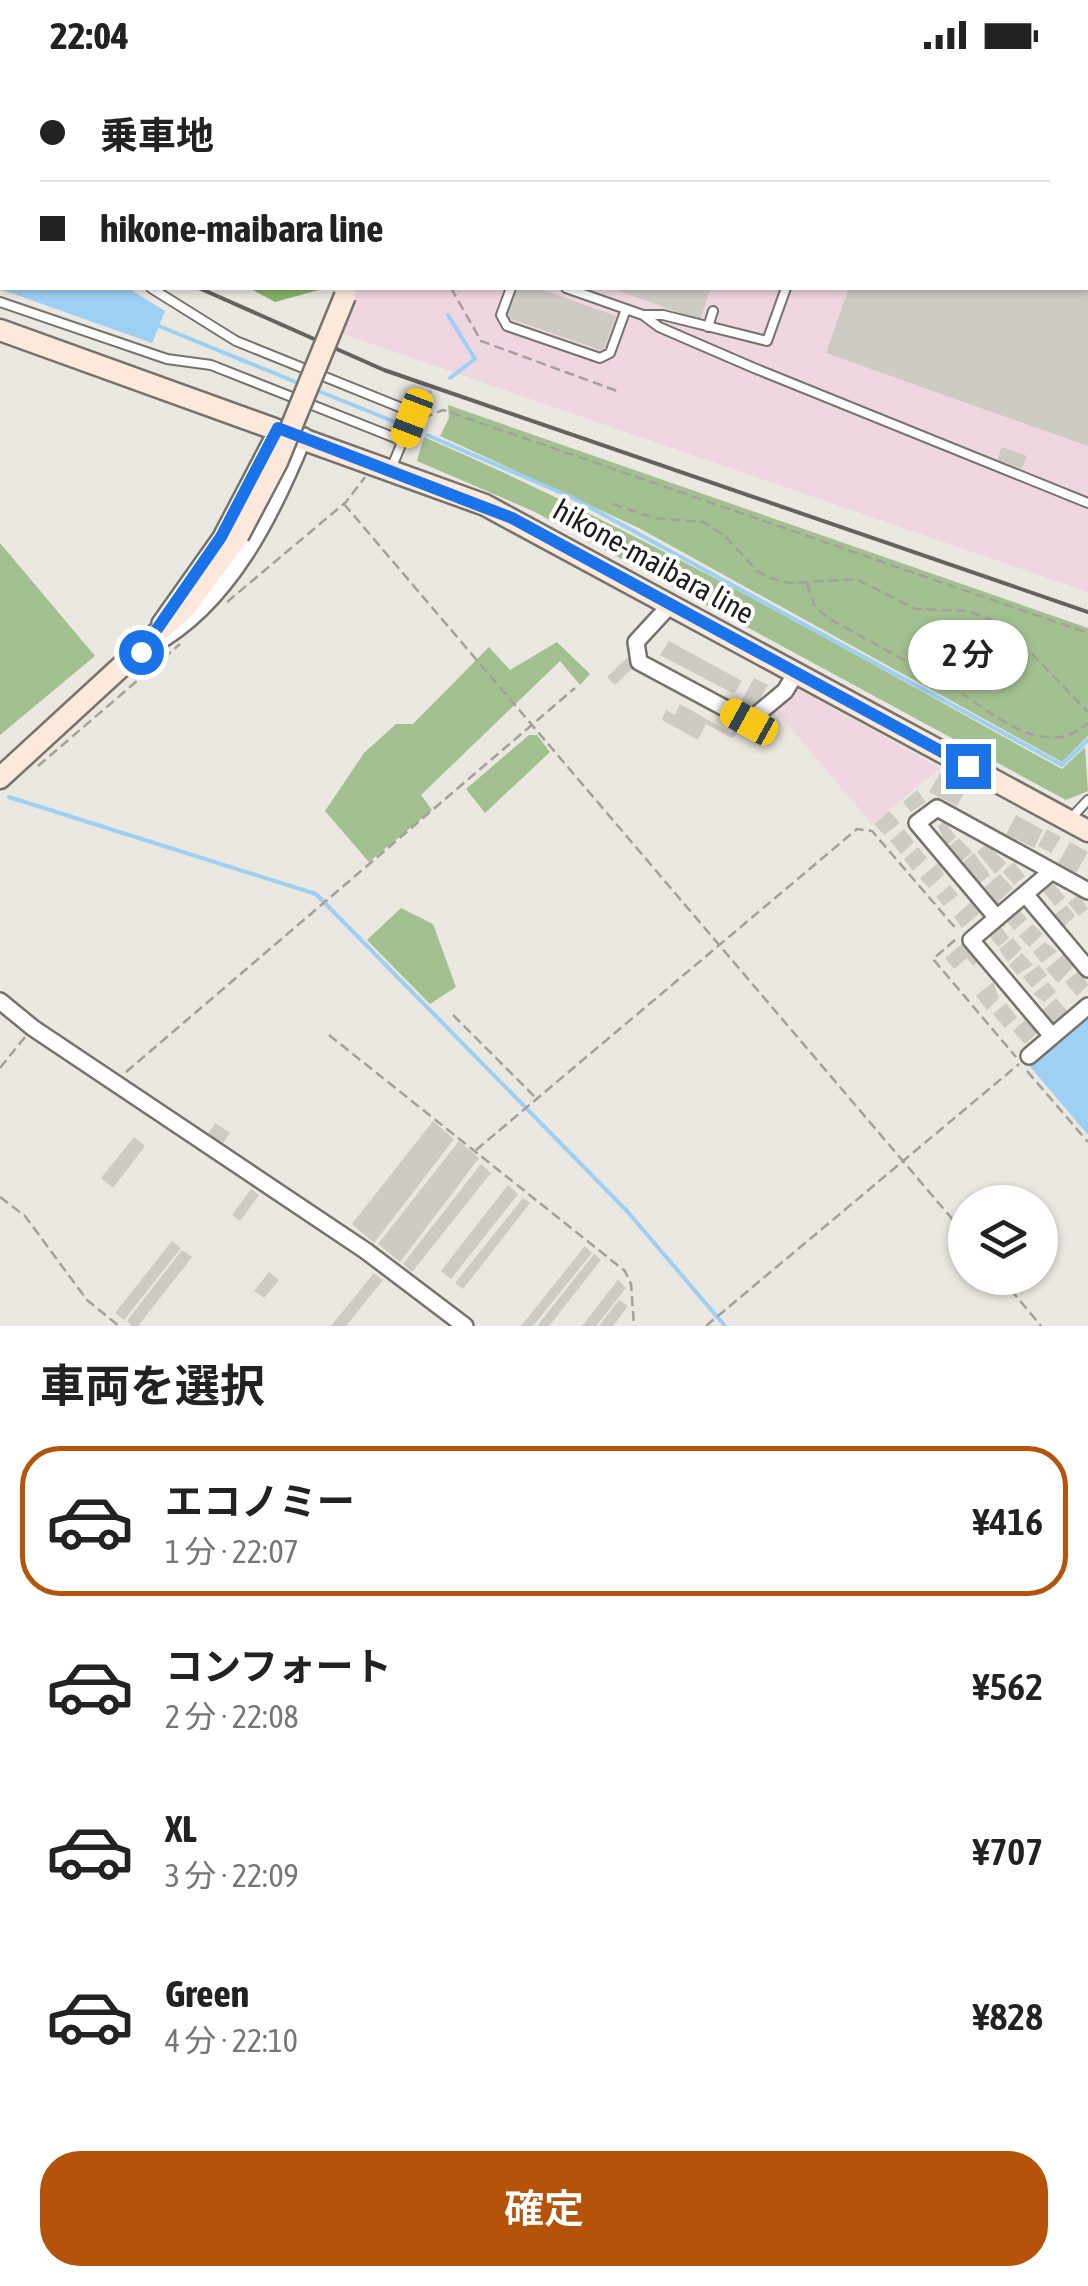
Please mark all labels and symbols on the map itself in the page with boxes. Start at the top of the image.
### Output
car [387,385,437,451]
street label: hikone-maibara line [548,492,760,630]
callout: 2 分 [908,621,1028,691]
route start [119,630,164,675]
car [715,694,783,750]
route end [946,744,991,789]

